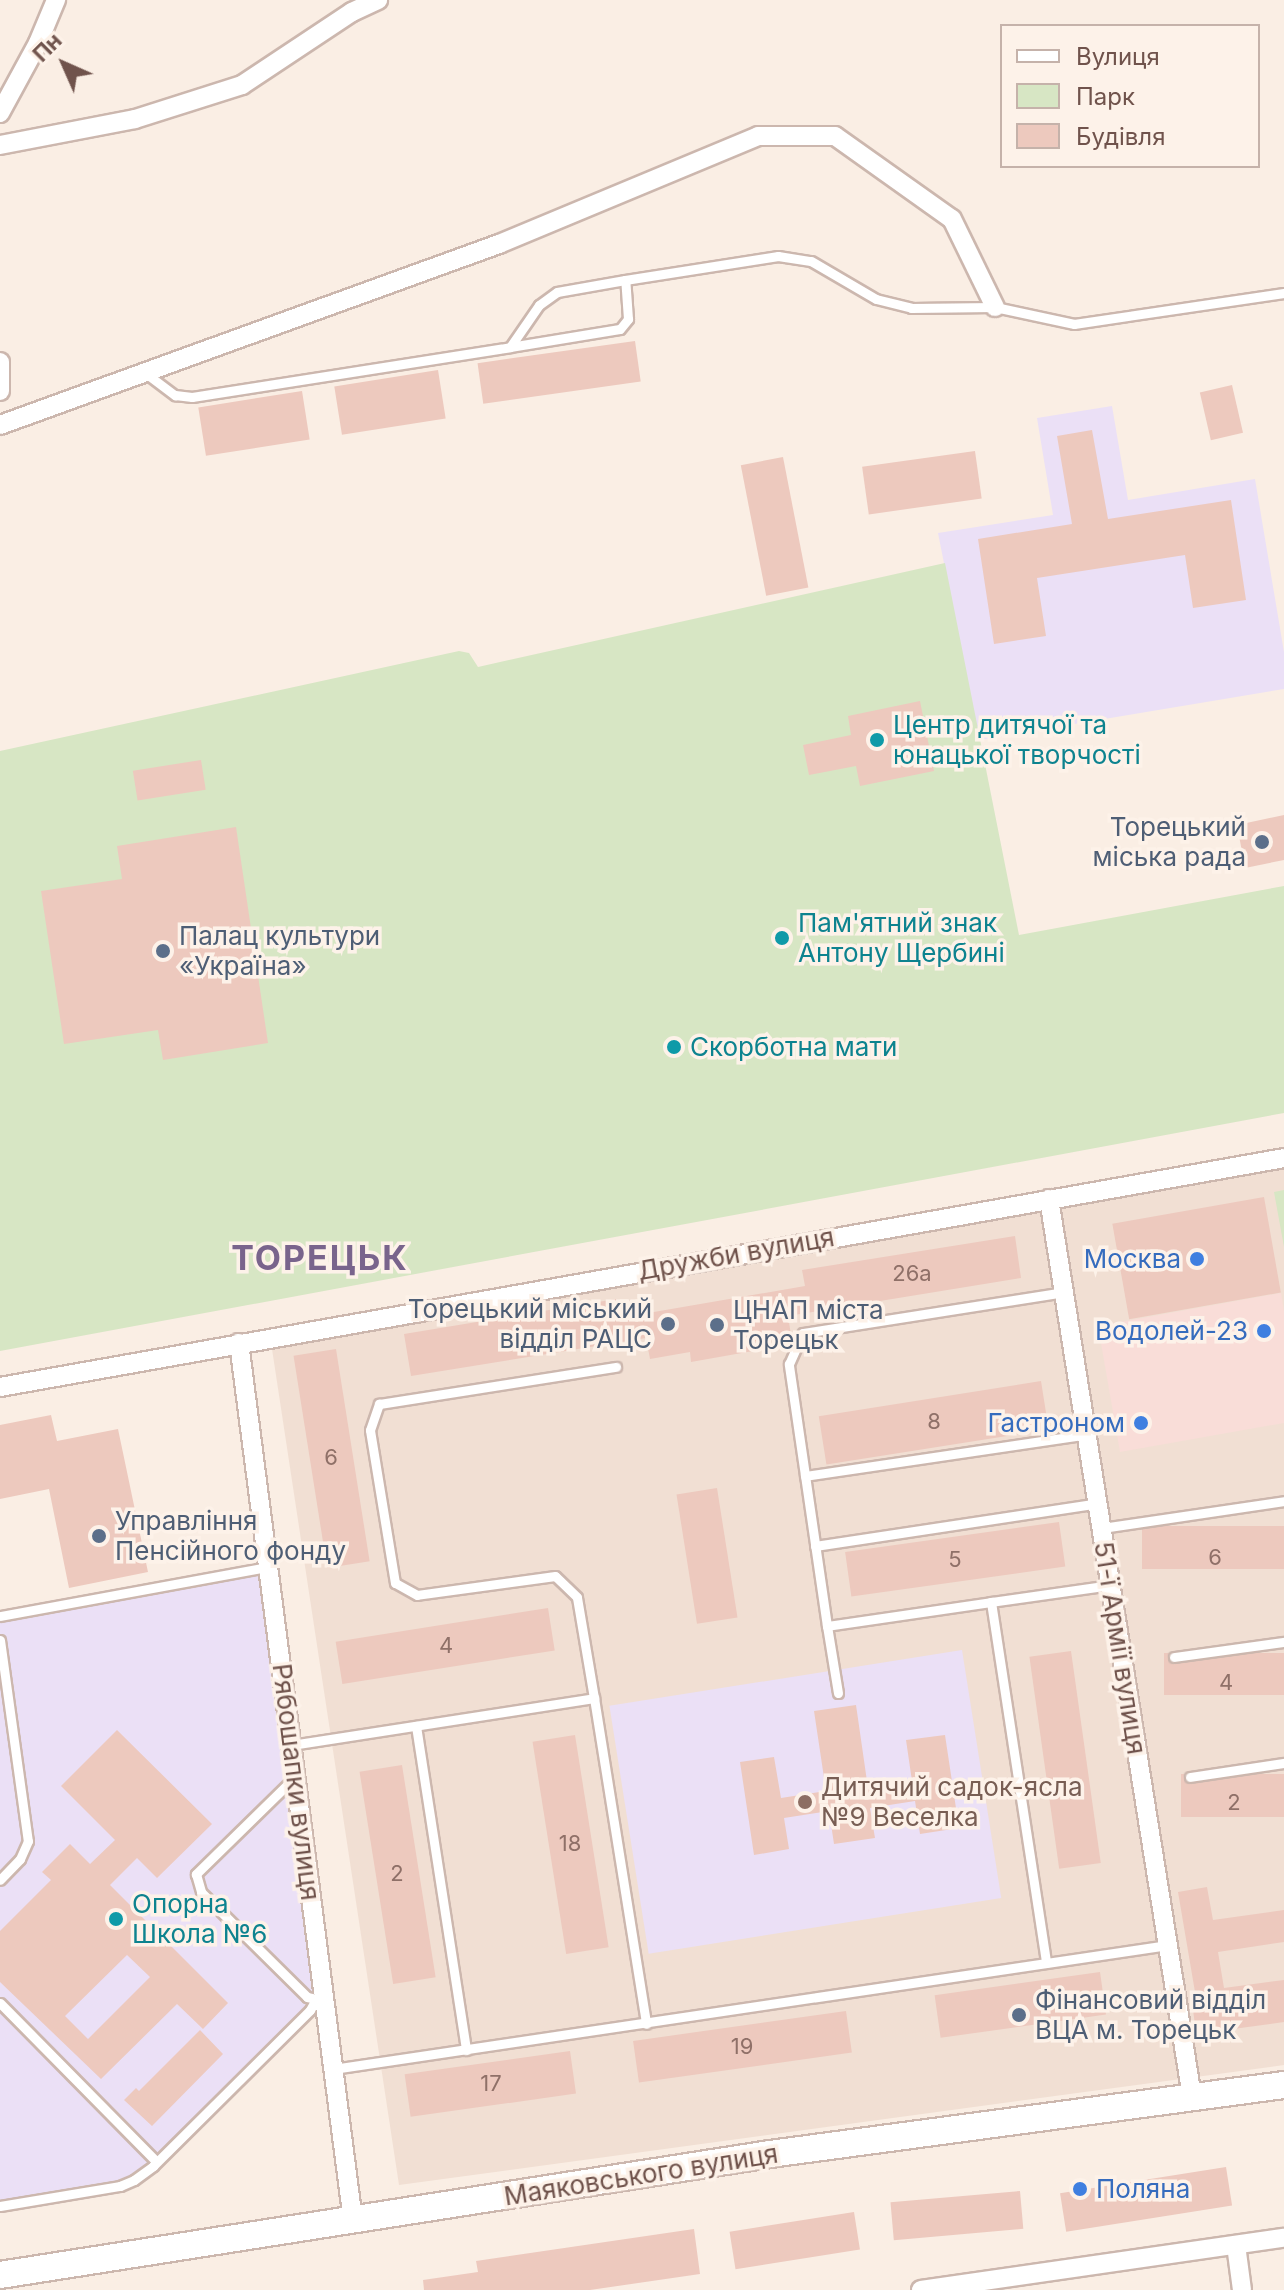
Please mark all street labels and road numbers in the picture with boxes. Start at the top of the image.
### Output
street label: Дружби вулиця [635,1221,837,1287]
street label: 51-ї Армії вулиця [1088,1539,1152,1757]
street label: Рябошапки вулиця [266,1662,326,1902]
street label: Маяковського вулиця [502,2138,780,2212]

